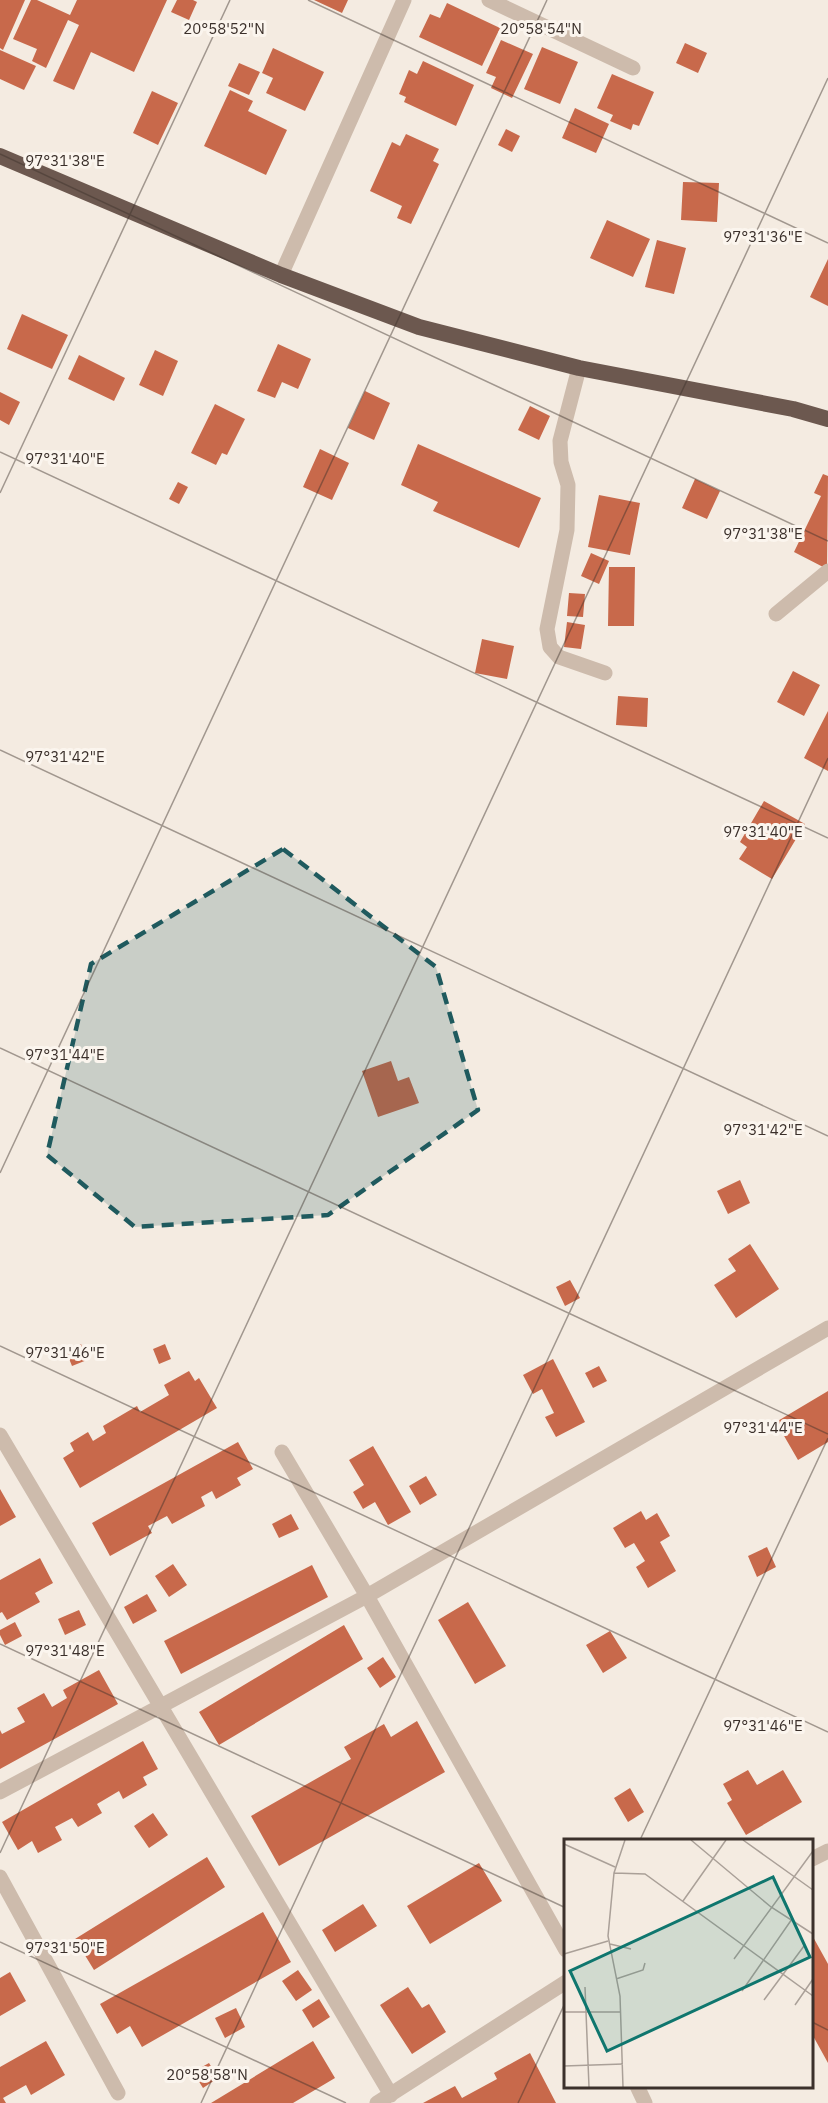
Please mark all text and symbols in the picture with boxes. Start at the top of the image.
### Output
text: 20°58'52"N [183,19,265,38]
text: 20°58'54"N [500,19,582,38]
text: 97°31'38"E [25,151,105,170]
text: 97°31'36"E [723,227,803,246]
text: 97°31'40"E [25,449,105,468]
text: 97°31'38"E [723,524,803,543]
text: 97°31'42"E [25,747,105,766]
text: 97°31'40"E [723,822,803,841]
text: 97°31'44"E [25,1045,105,1064]
text: 97°31'42"E [723,1120,803,1139]
text: 97°31'46"E [25,1343,105,1362]
text: 97°31'44"E [723,1418,803,1437]
text: 97°31'48"E [25,1641,105,1660]
text: 97°31'46"E [723,1716,803,1735]
inset map [564,1839,813,2088]
text: 97°31'50"E [25,1938,105,1957]
text: 20°58'58"N [166,2065,248,2084]

